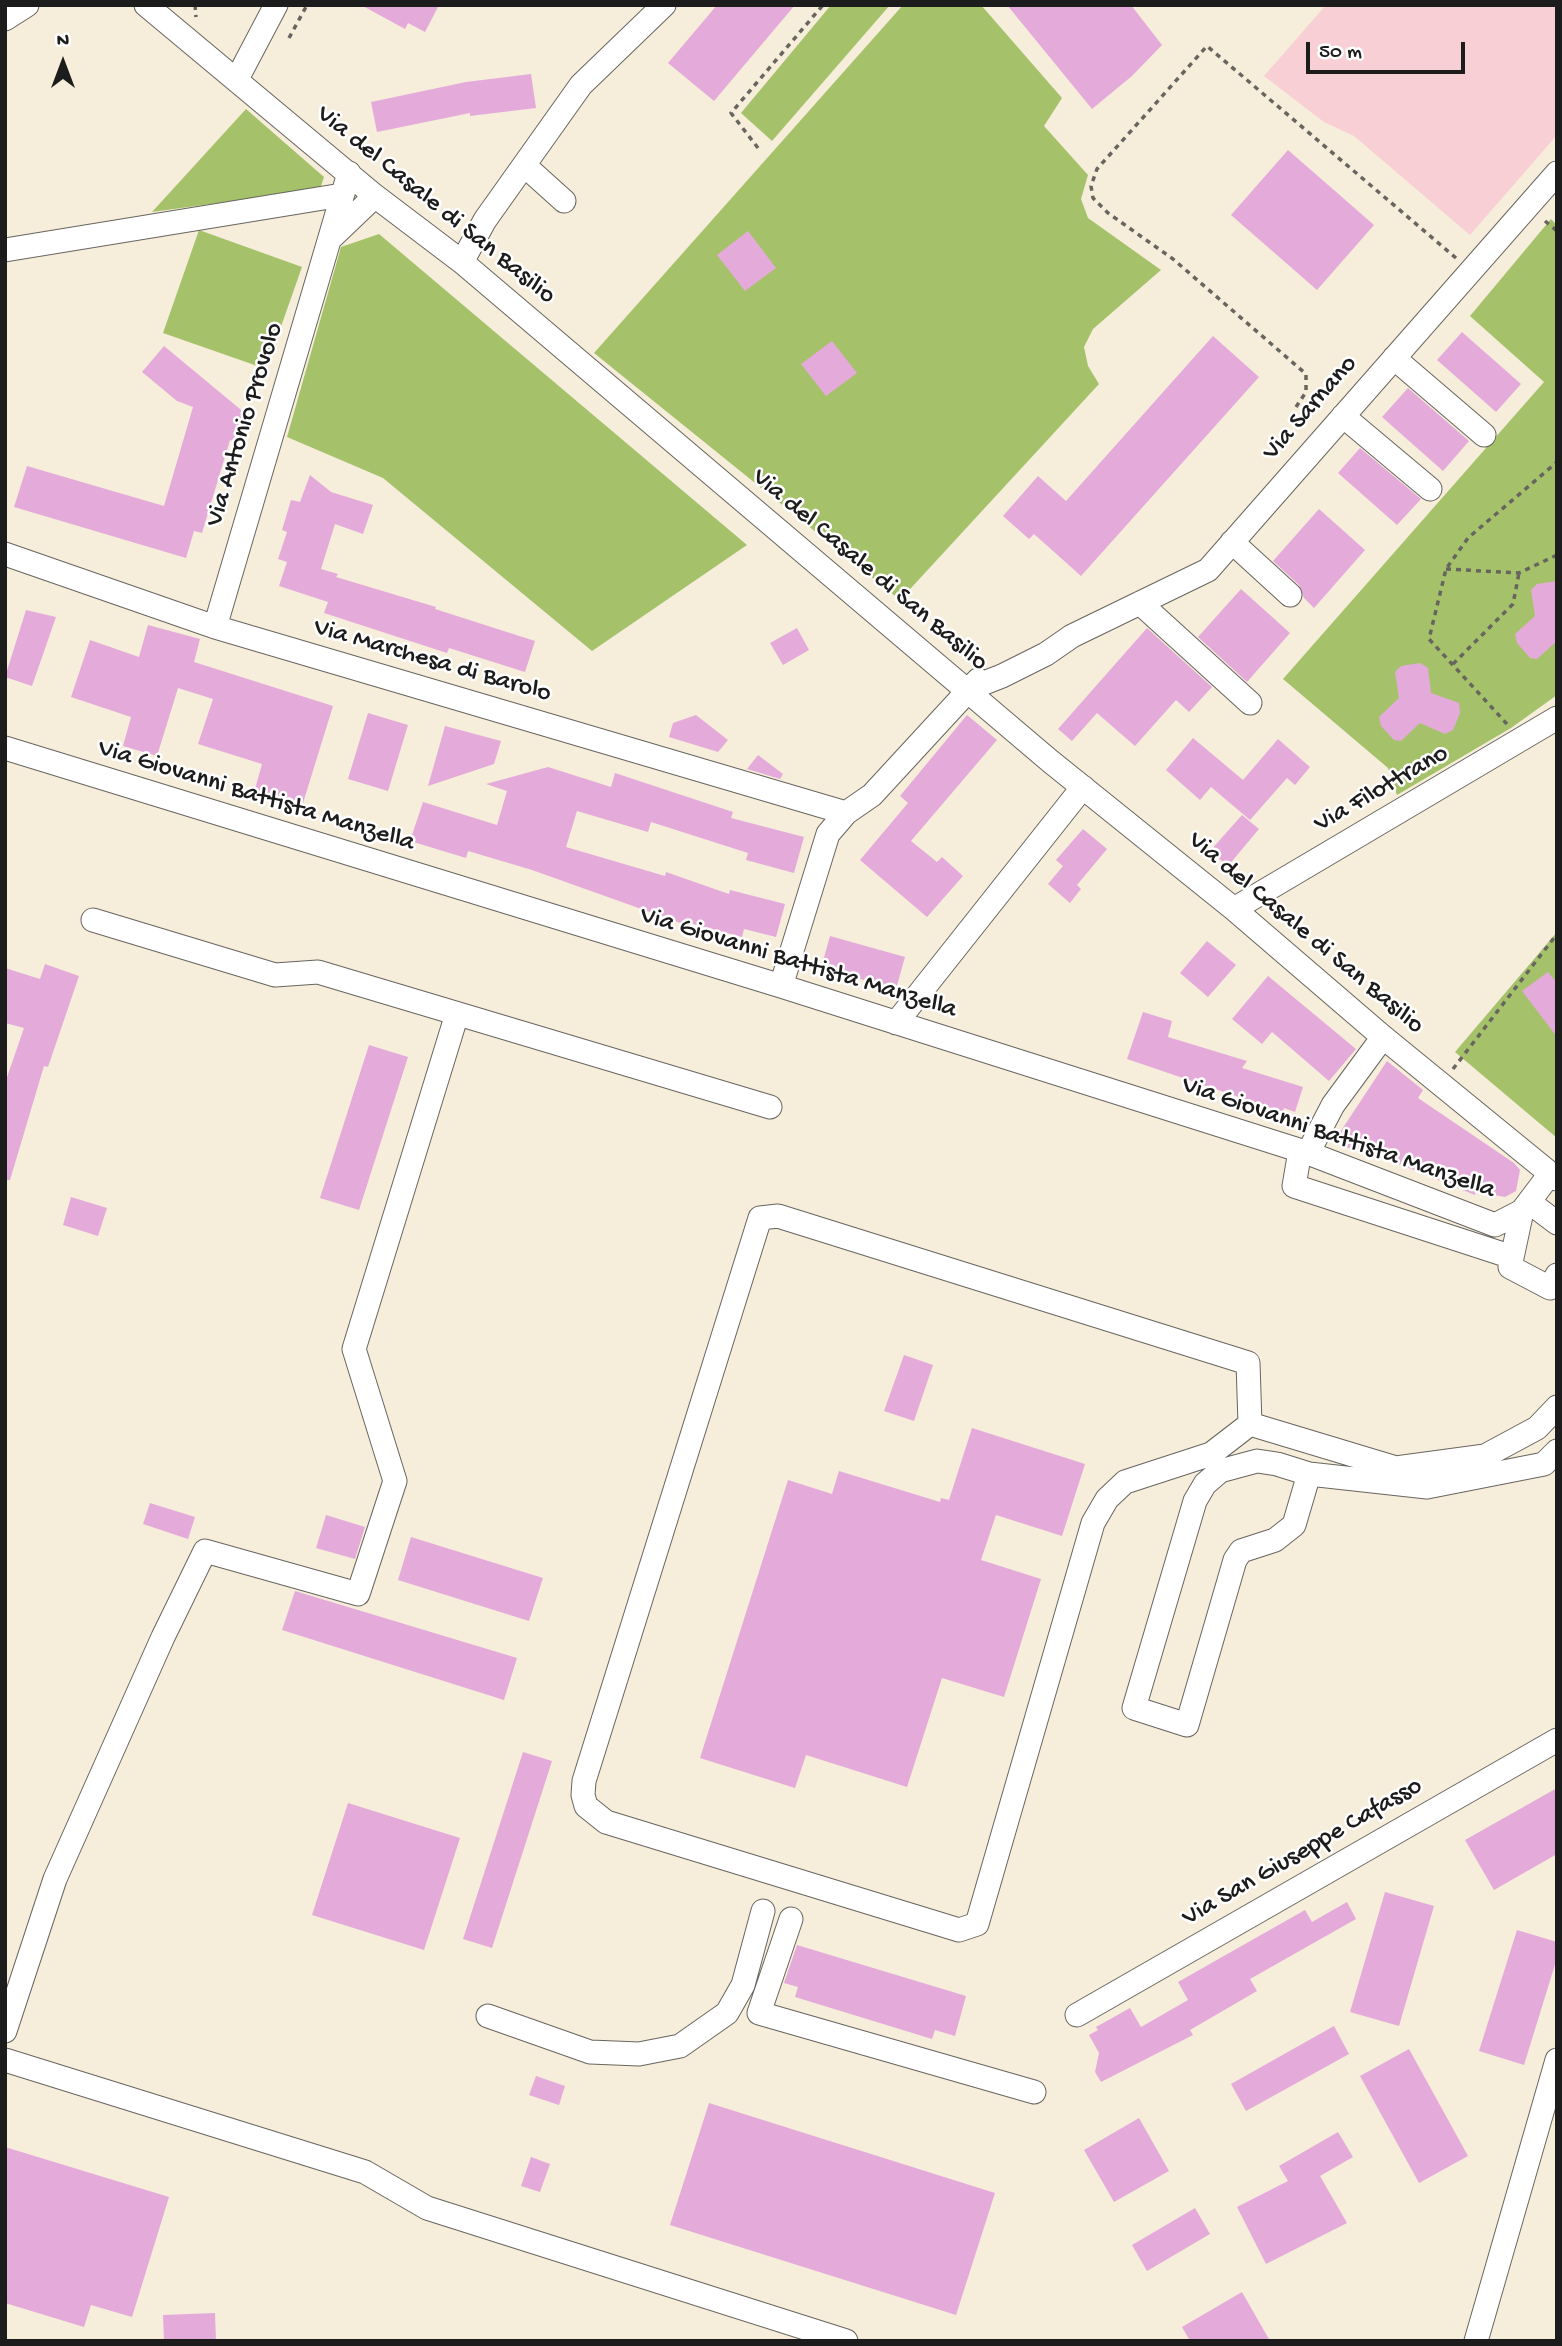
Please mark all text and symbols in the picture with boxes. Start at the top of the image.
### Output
north arrow [28,28,98,98]
scale bar [1310,28,1469,72]
text: N [57,30,69,53]
text: 50 m [1319,41,1362,66]
street label: Via del Casale di San Basilio [309,100,561,312]
street label: Via Antonio Provolo [200,319,292,531]
street label: Via Sarnano [1257,350,1365,468]
street label: Via del Casale di San Basilio [744,463,994,679]
street label: Via Marchesa di Barolo [310,613,554,711]
street label: Via Giovanni Battista Manzella [94,734,418,860]
street label: Via Filottrano [1309,739,1455,841]
street label: Via del Casale di San Basilio [1180,826,1430,1042]
street label: Via Giovanni Battista Manzella [636,901,960,1027]
street label: Via Giovanni Battista Manzella [1177,1071,1499,1207]
street label: Via San Giuseppe Cafasso [1178,1772,1428,1934]

